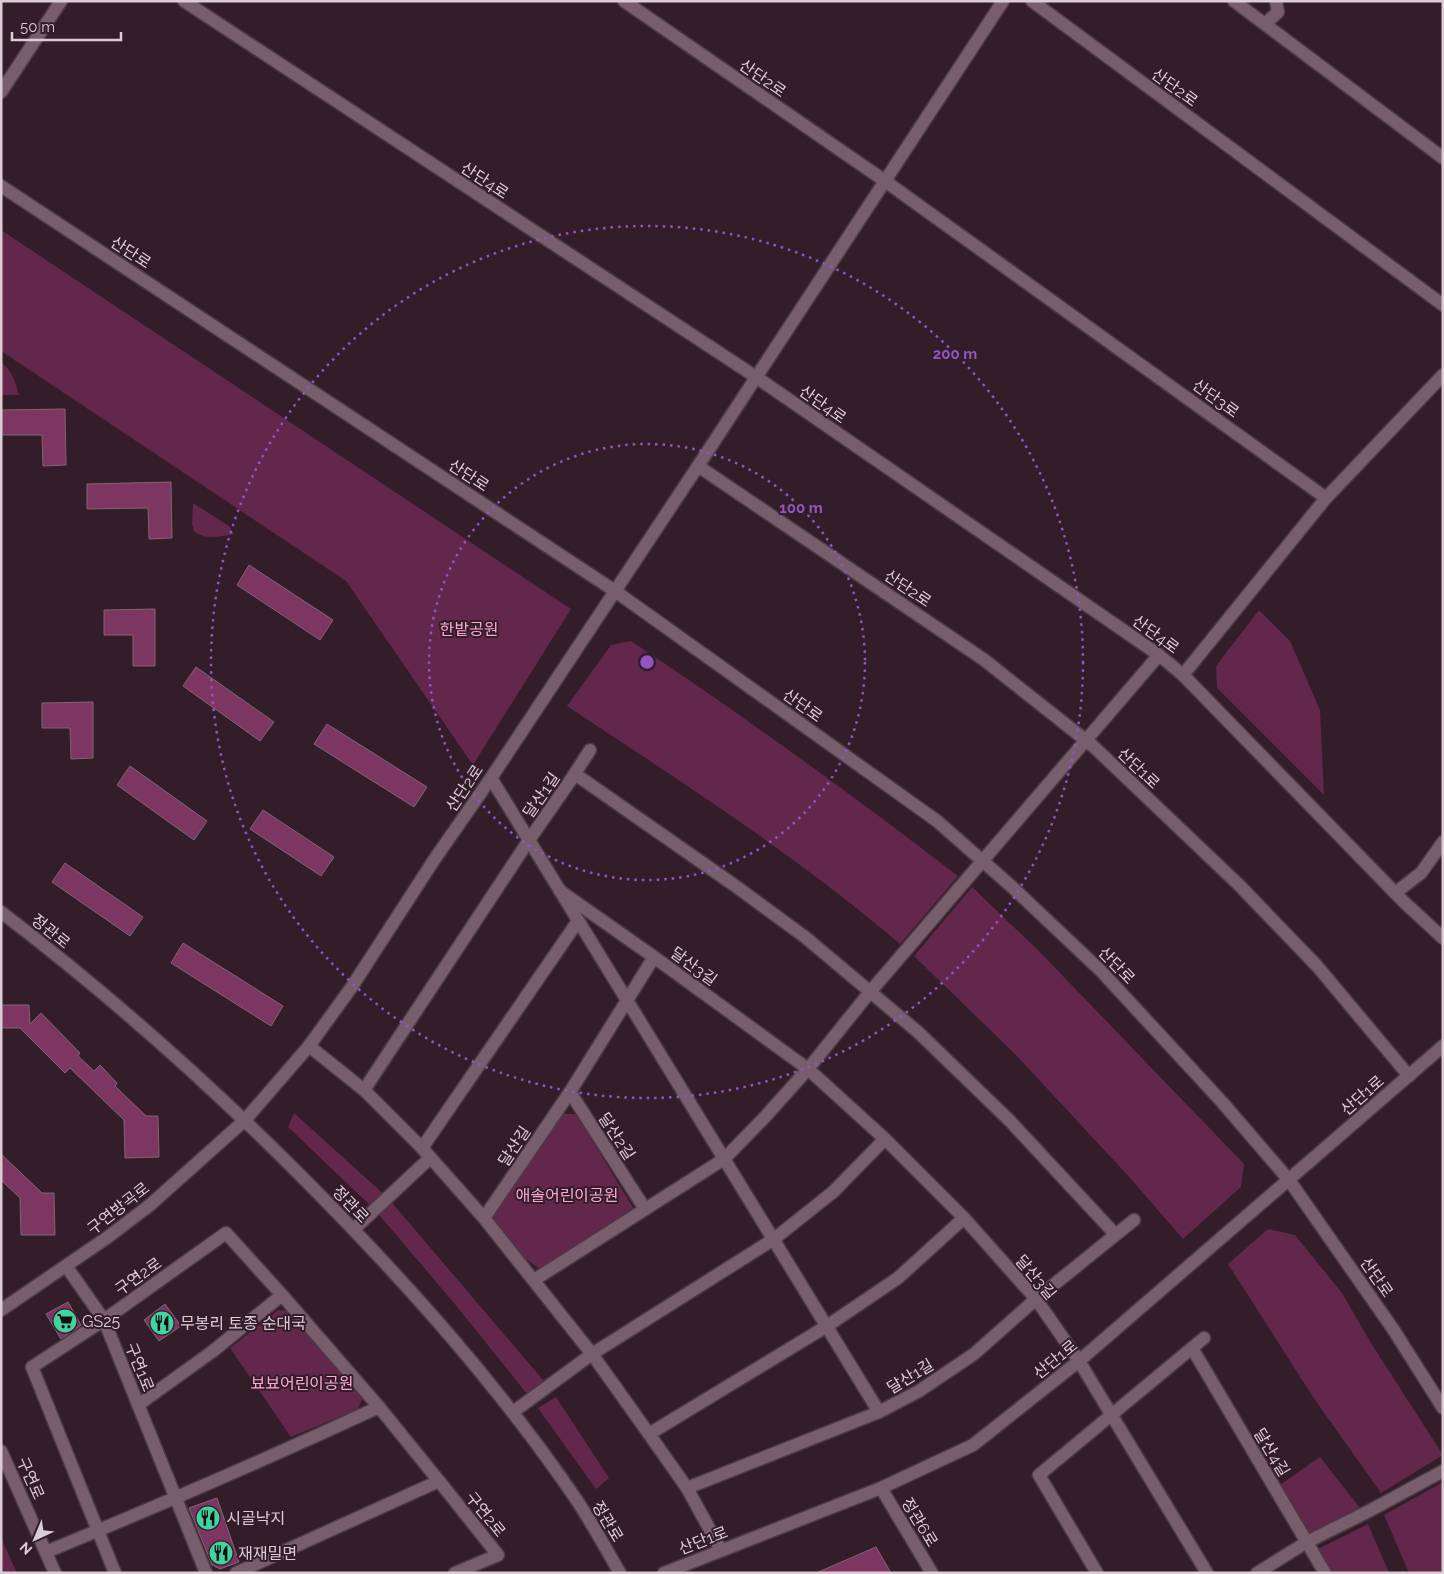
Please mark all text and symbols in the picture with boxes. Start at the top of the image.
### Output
scale bar [12,10,121,42]
text: 50 m [20,18,55,36]
street label: 산단2로 [736,56,790,101]
street label: 산단2로 [1148,64,1202,111]
street label: 산단4로 [457,158,512,203]
street label: 산단로 [107,232,155,273]
text: 200 m [933,345,977,363]
street label: 산단3로 [1189,375,1243,422]
street label: 산단4로 [796,381,850,428]
street label: 산단로 [445,455,493,496]
text: 100 m [779,499,823,517]
street label: 산단2로 [881,566,935,611]
street label: 산단4로 [1129,611,1183,658]
park label: 한밭공원 [440,620,498,639]
centre of rings [638,653,656,671]
street label: 산단로 [779,685,826,726]
street label: 산단1로 [1114,744,1164,793]
street label: 산단2로 [442,761,487,815]
street label: 달산1길 [519,769,564,822]
street label: 정관로 [28,910,74,953]
street label: 달산3길 [667,943,721,990]
street label: 산단로 [1094,943,1139,988]
street label: 산단1로 [1337,1071,1388,1119]
street label: 달산2길 [594,1109,639,1163]
street label: 달산길 [494,1123,535,1170]
street label: 구연방곡로 [83,1178,153,1239]
street label: 정관로 [328,1182,373,1227]
park label: 애솔어린이공원 [515,1186,619,1205]
street label: 달산3길 [1011,1251,1060,1304]
street label: 구연2로 [111,1253,165,1299]
street label: 산단로 [1356,1254,1397,1301]
supermarket icon: GS25 [52,1308,78,1334]
restaurant icon: 무봉리 토종 순대국 [149,1310,175,1336]
place label: GS25 [82,1312,121,1331]
place label: 무봉리 토종 순대국 [180,1314,306,1333]
street label: 산단1로 [1030,1336,1081,1383]
street label: 구연1로 [121,1340,158,1395]
street label: 달산1길 [884,1355,937,1398]
park label: 뵤뵤어린이공원 [250,1374,354,1393]
street label: 달산4길 [1250,1425,1293,1480]
street label: 구연로 [13,1454,48,1502]
street label: 구연2로 [462,1488,510,1541]
street label: 정관6로 [898,1494,942,1550]
street label: 정관로 [588,1497,627,1545]
restaurant icon: 시골낙지 [195,1505,221,1531]
place label: 시골낙지 [226,1509,285,1528]
north arrow [10,1514,60,1564]
street label: 산단1로 [676,1522,731,1558]
text: N [17,1539,35,1558]
restaurant icon: 재재밀면 [208,1540,234,1566]
place label: 재재밀면 [238,1544,297,1563]

